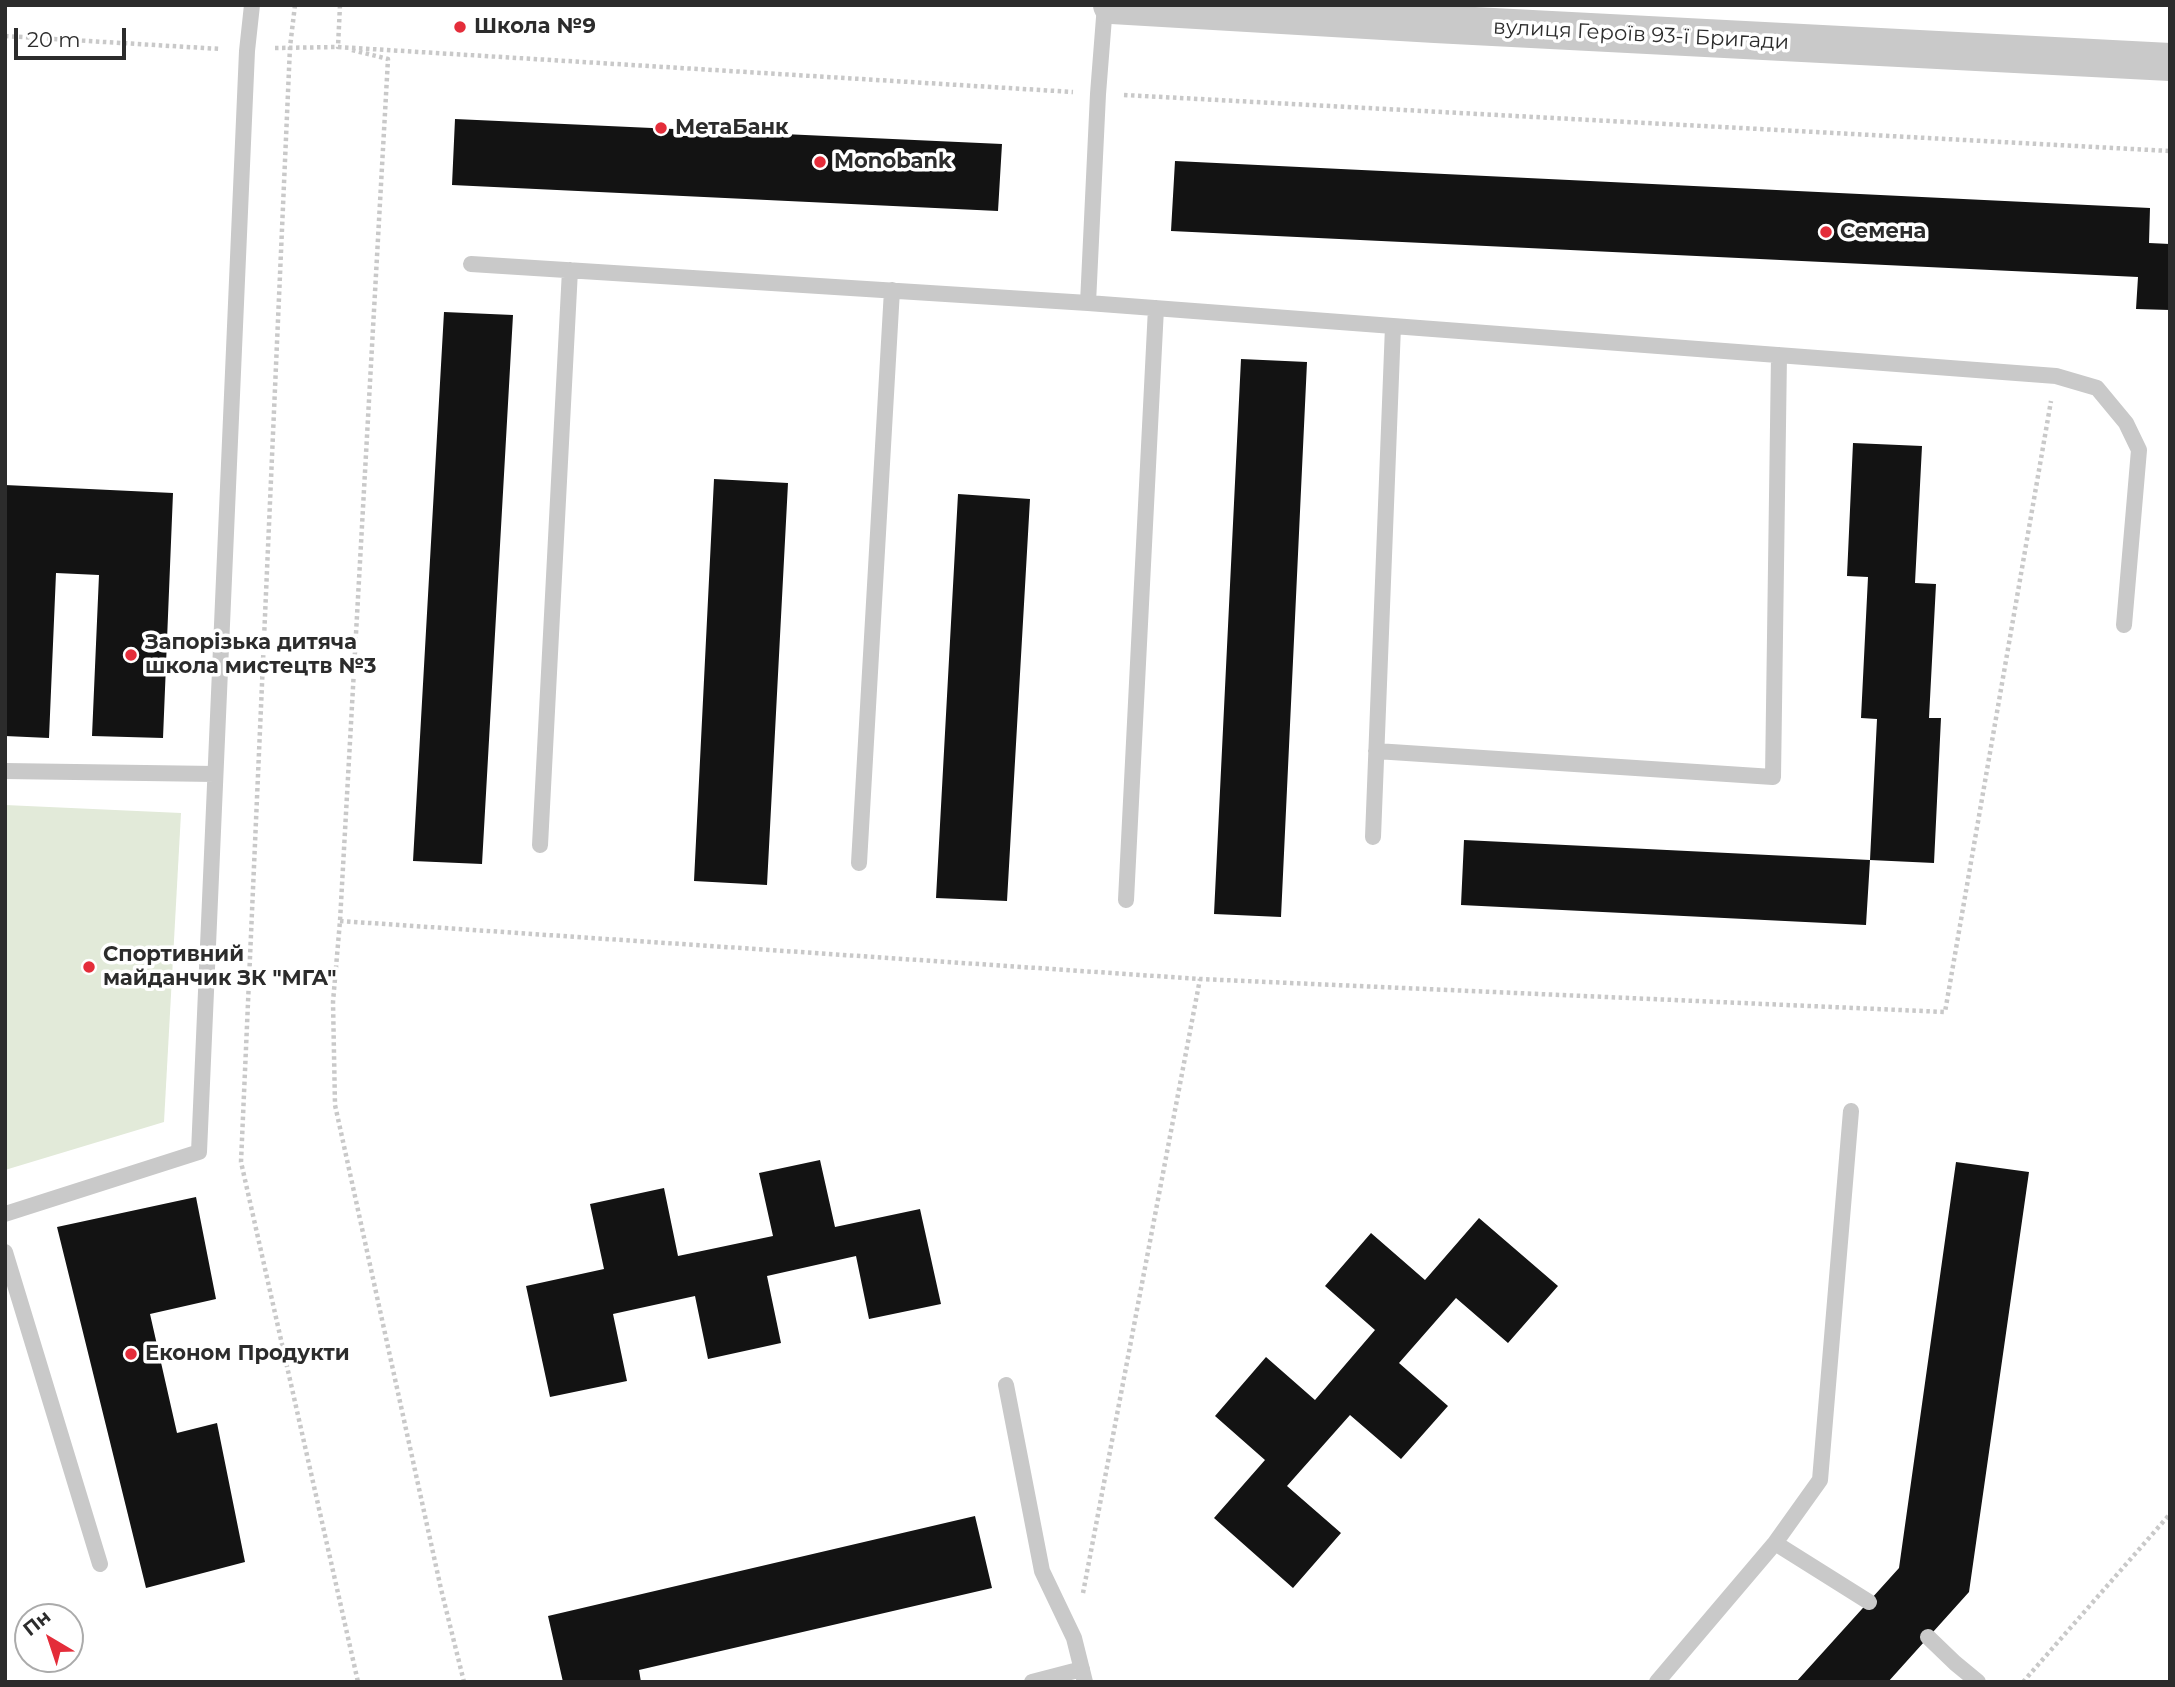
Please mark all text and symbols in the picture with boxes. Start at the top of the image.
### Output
scale bar [18,14,130,58]
place label: Школа №9 [474,14,596,40]
street label: вулиця Героїв 93-ї Бригади [1492,15,1790,55]
marker: Школа №9 [452,19,468,35]
text: 20 m [27,27,81,52]
place label: МетаБанк [675,115,788,141]
marker: МетаБанк [653,120,669,136]
place label: Monobank [834,149,952,175]
marker: Monobank [812,154,828,170]
place label: Семена [1840,219,1926,245]
marker: Семена [1818,224,1834,240]
place label: Запорізька дитяча школа мистецтв №3 [145,630,376,680]
marker: Запорізька дитяча школа мистецтв №3 [123,647,139,663]
place label: Спортивний майданчик ЗК "МГА" [103,942,336,992]
marker: Спортивний майданчик ЗК "МГА" [81,959,97,975]
place label: Економ Продукти [145,1341,350,1367]
marker: Економ Продукти [123,1346,139,1362]
north arrow [14,1603,84,1673]
text: Пн [18,1605,55,1641]

